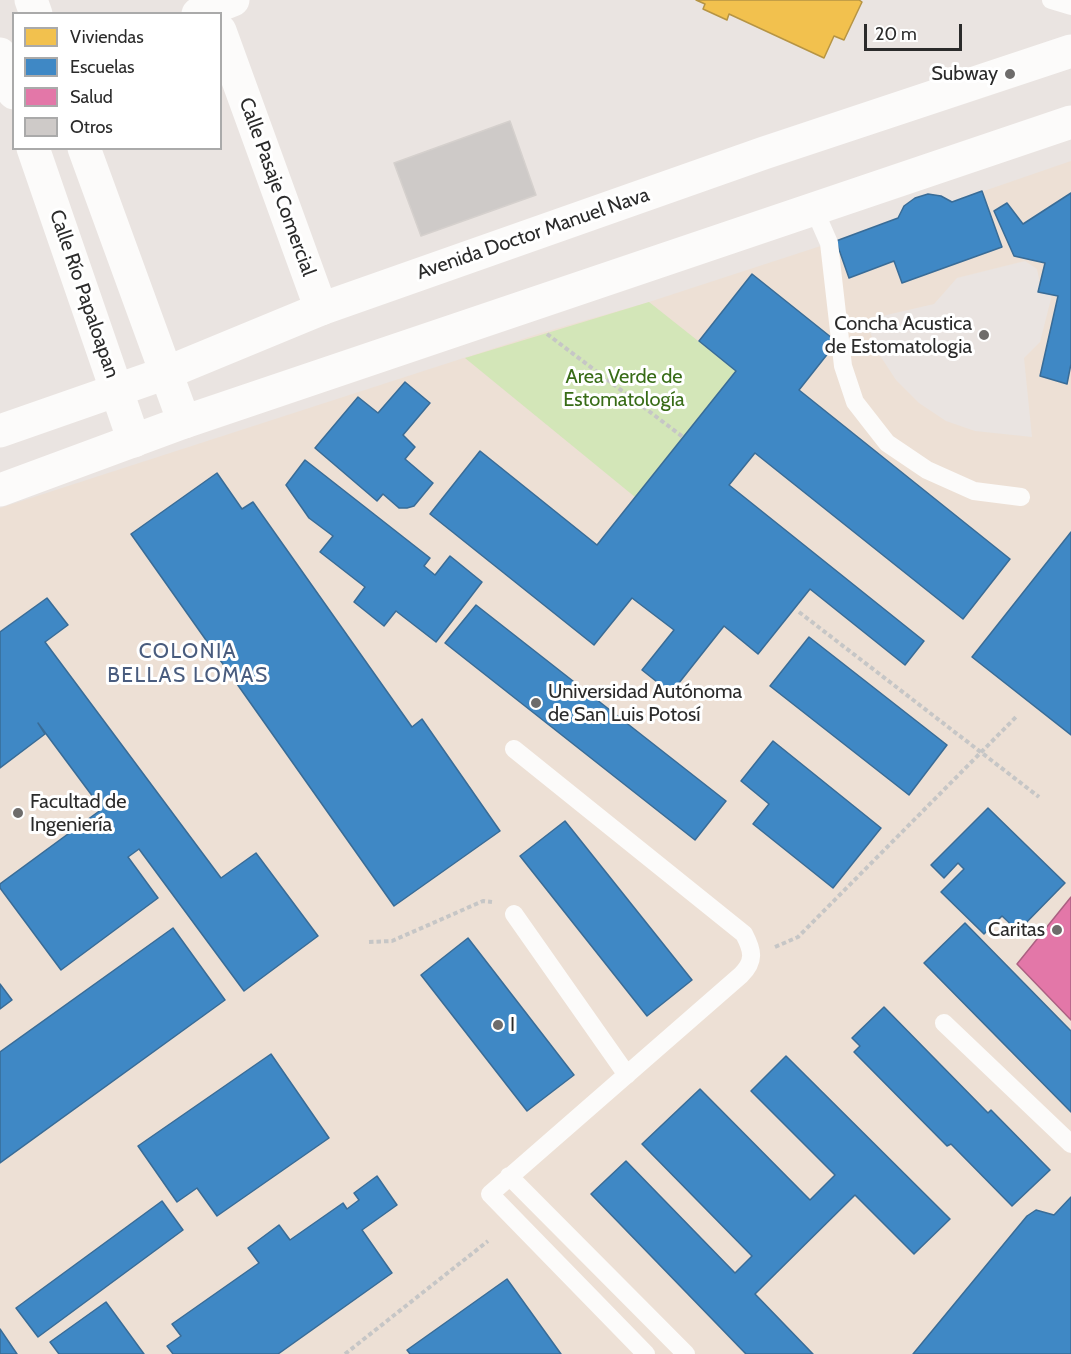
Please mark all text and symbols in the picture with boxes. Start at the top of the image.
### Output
legend [12,12,222,150]
scale bar [867,12,964,50]
text: 20 m [875,23,917,45]
text: Viviendas [70,26,144,48]
text: Escuelas [70,56,135,78]
place label: Subway [931,62,998,86]
marker: Subway [1003,67,1017,81]
text: Salud [70,86,113,108]
street label: Calle Pasaje Comercial [234,94,320,280]
text: Otros [70,116,113,138]
street label: Avenida Doctor Manuel Nava [414,183,652,285]
street label: Calle Río Papaloapan [44,207,124,381]
place label: Concha Acustica de Estomatologia [825,312,972,359]
marker: Concha Acustica de Estomatologia [977,328,991,342]
park label: Area Verde de Estomatología [563,365,685,412]
district label: COLONIA BELLAS LOMAS [107,639,269,689]
place label: Universidad Autónoma de San Luis Potosí [548,680,742,727]
marker: Universidad Autónoma de San Luis Potosí [529,696,543,710]
place label: Facultad de Ingeniería [30,790,126,837]
marker: Facultad de Ingeniería [11,806,25,820]
place label: Caritas [988,918,1045,942]
marker: Caritas [1050,923,1064,937]
place label: I [510,1013,515,1037]
marker: I [491,1018,505,1032]

